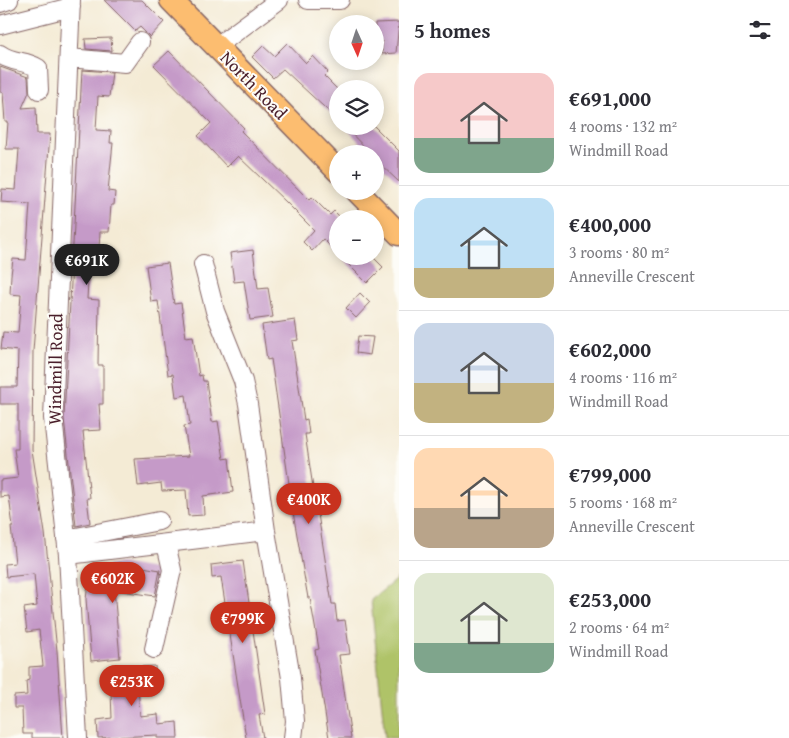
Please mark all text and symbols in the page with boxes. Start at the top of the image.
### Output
north arrow [329,15,384,70]
map controls [329,15,384,265]
text: 5 homes [414,15,490,46]
icon: filters [746,16,774,44]
street label: North Road [214,45,294,126]
button: layers [329,80,384,135]
text: €691,000 [569,83,651,114]
icon: home [454,93,514,153]
text: 4 rooms · 132 m² [569,114,677,138]
text: Windmill Road [569,138,668,162]
button: + [329,145,384,200]
text: €400,000 [569,209,651,240]
button: − [329,210,384,265]
icon: home [454,218,514,278]
text: 3 rooms · 80 m² [569,240,669,264]
pin: €691K [52,244,122,286]
text: €691K [65,248,109,272]
text: Anneville Crescent [569,264,695,288]
street label: Windmill Road [41,313,69,425]
text: €602,000 [569,334,651,365]
icon: home [454,343,514,403]
text: 4 rooms · 116 m² [569,365,677,389]
text: Windmill Road [569,389,668,413]
text: €799,000 [569,459,651,490]
icon: home [454,468,514,528]
pin: €400K [274,482,344,525]
text: €400K [287,487,331,511]
text: 5 rooms · 168 m² [569,490,677,514]
text: Anneville Crescent [569,514,695,538]
pin: €602K [78,562,148,604]
text: €602K [91,566,135,590]
text: €253,000 [569,584,651,615]
icon: home [454,593,514,653]
pin: €799K [208,602,278,644]
text: €799K [221,606,265,630]
text: 2 rooms · 64 m² [569,615,669,639]
text: Windmill Road [569,639,668,663]
pin: €253K [97,664,167,707]
text: €253K [110,669,154,693]

